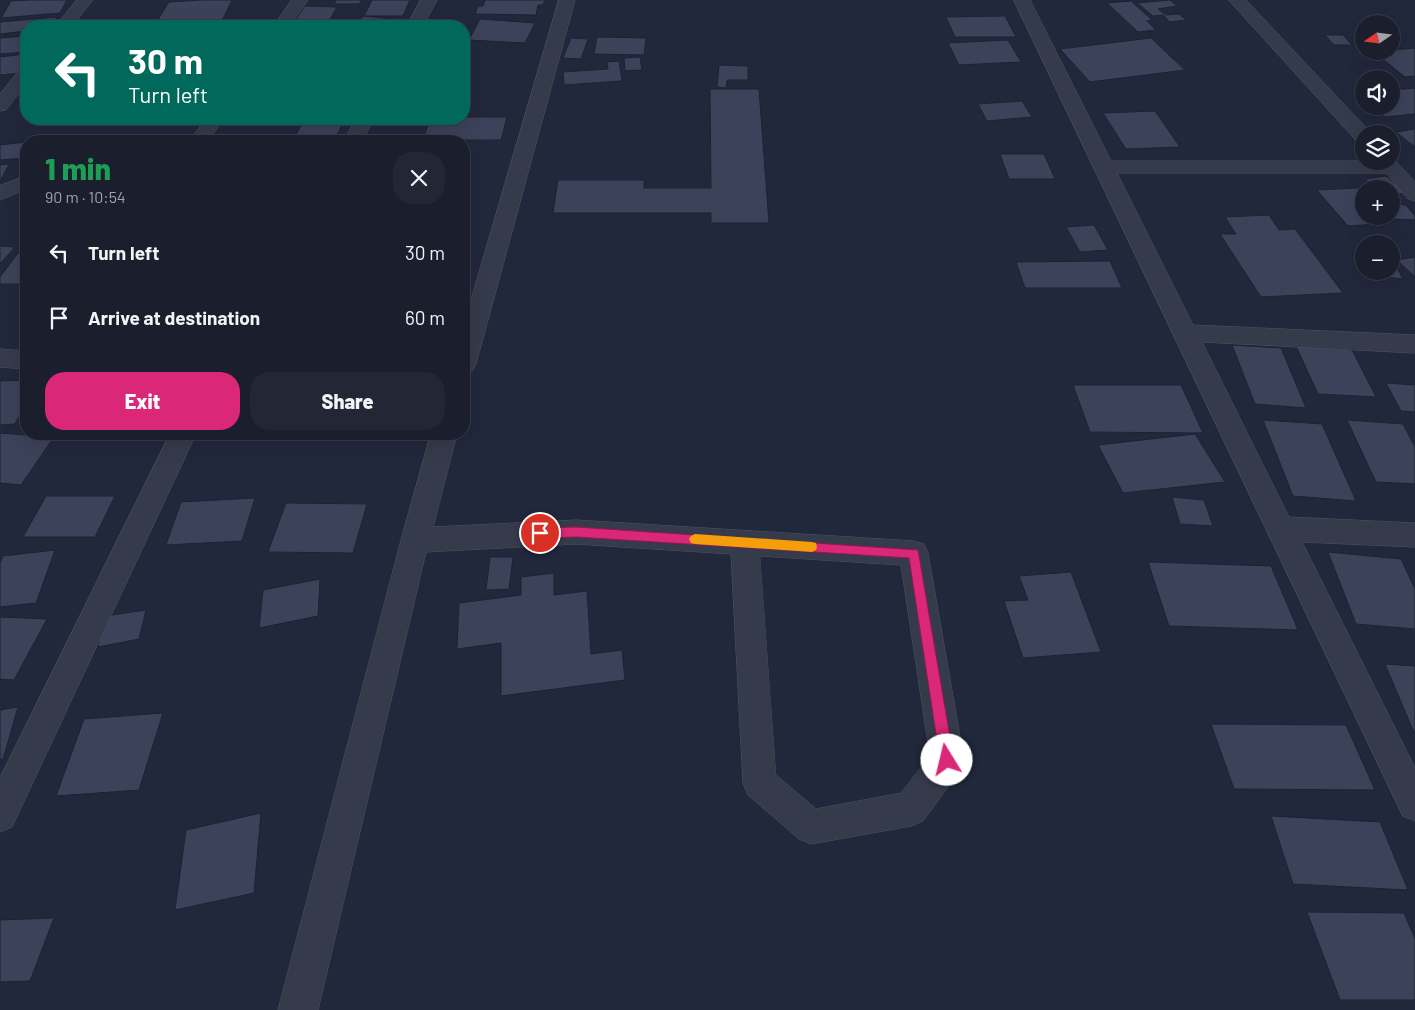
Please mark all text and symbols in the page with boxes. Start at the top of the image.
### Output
north arrow [1355,15,1400,60]
map controls [1355,15,1400,280]
text: 30 m [128,39,203,81]
icon: left [45,40,110,105]
button: sound [1355,70,1400,115]
text: Turn left [128,81,208,107]
button: layers [1355,125,1400,170]
text: 1 min [45,150,111,186]
button: close [393,152,445,204]
button: + [1355,180,1400,225]
text: 90 m · 10:54 [45,187,126,206]
button: − [1355,235,1400,280]
icon: left [45,239,73,267]
text: Turn left [88,241,159,264]
text: 30 m [405,241,445,264]
icon: arrive [45,304,73,332]
text: Arrive at destination [88,306,260,329]
text: 60 m [405,306,445,329]
button: Exit [45,372,240,430]
button: Share [250,372,445,430]
pin [519,512,561,554]
icon: arrive [526,519,554,547]
position arrow [920,733,972,785]

